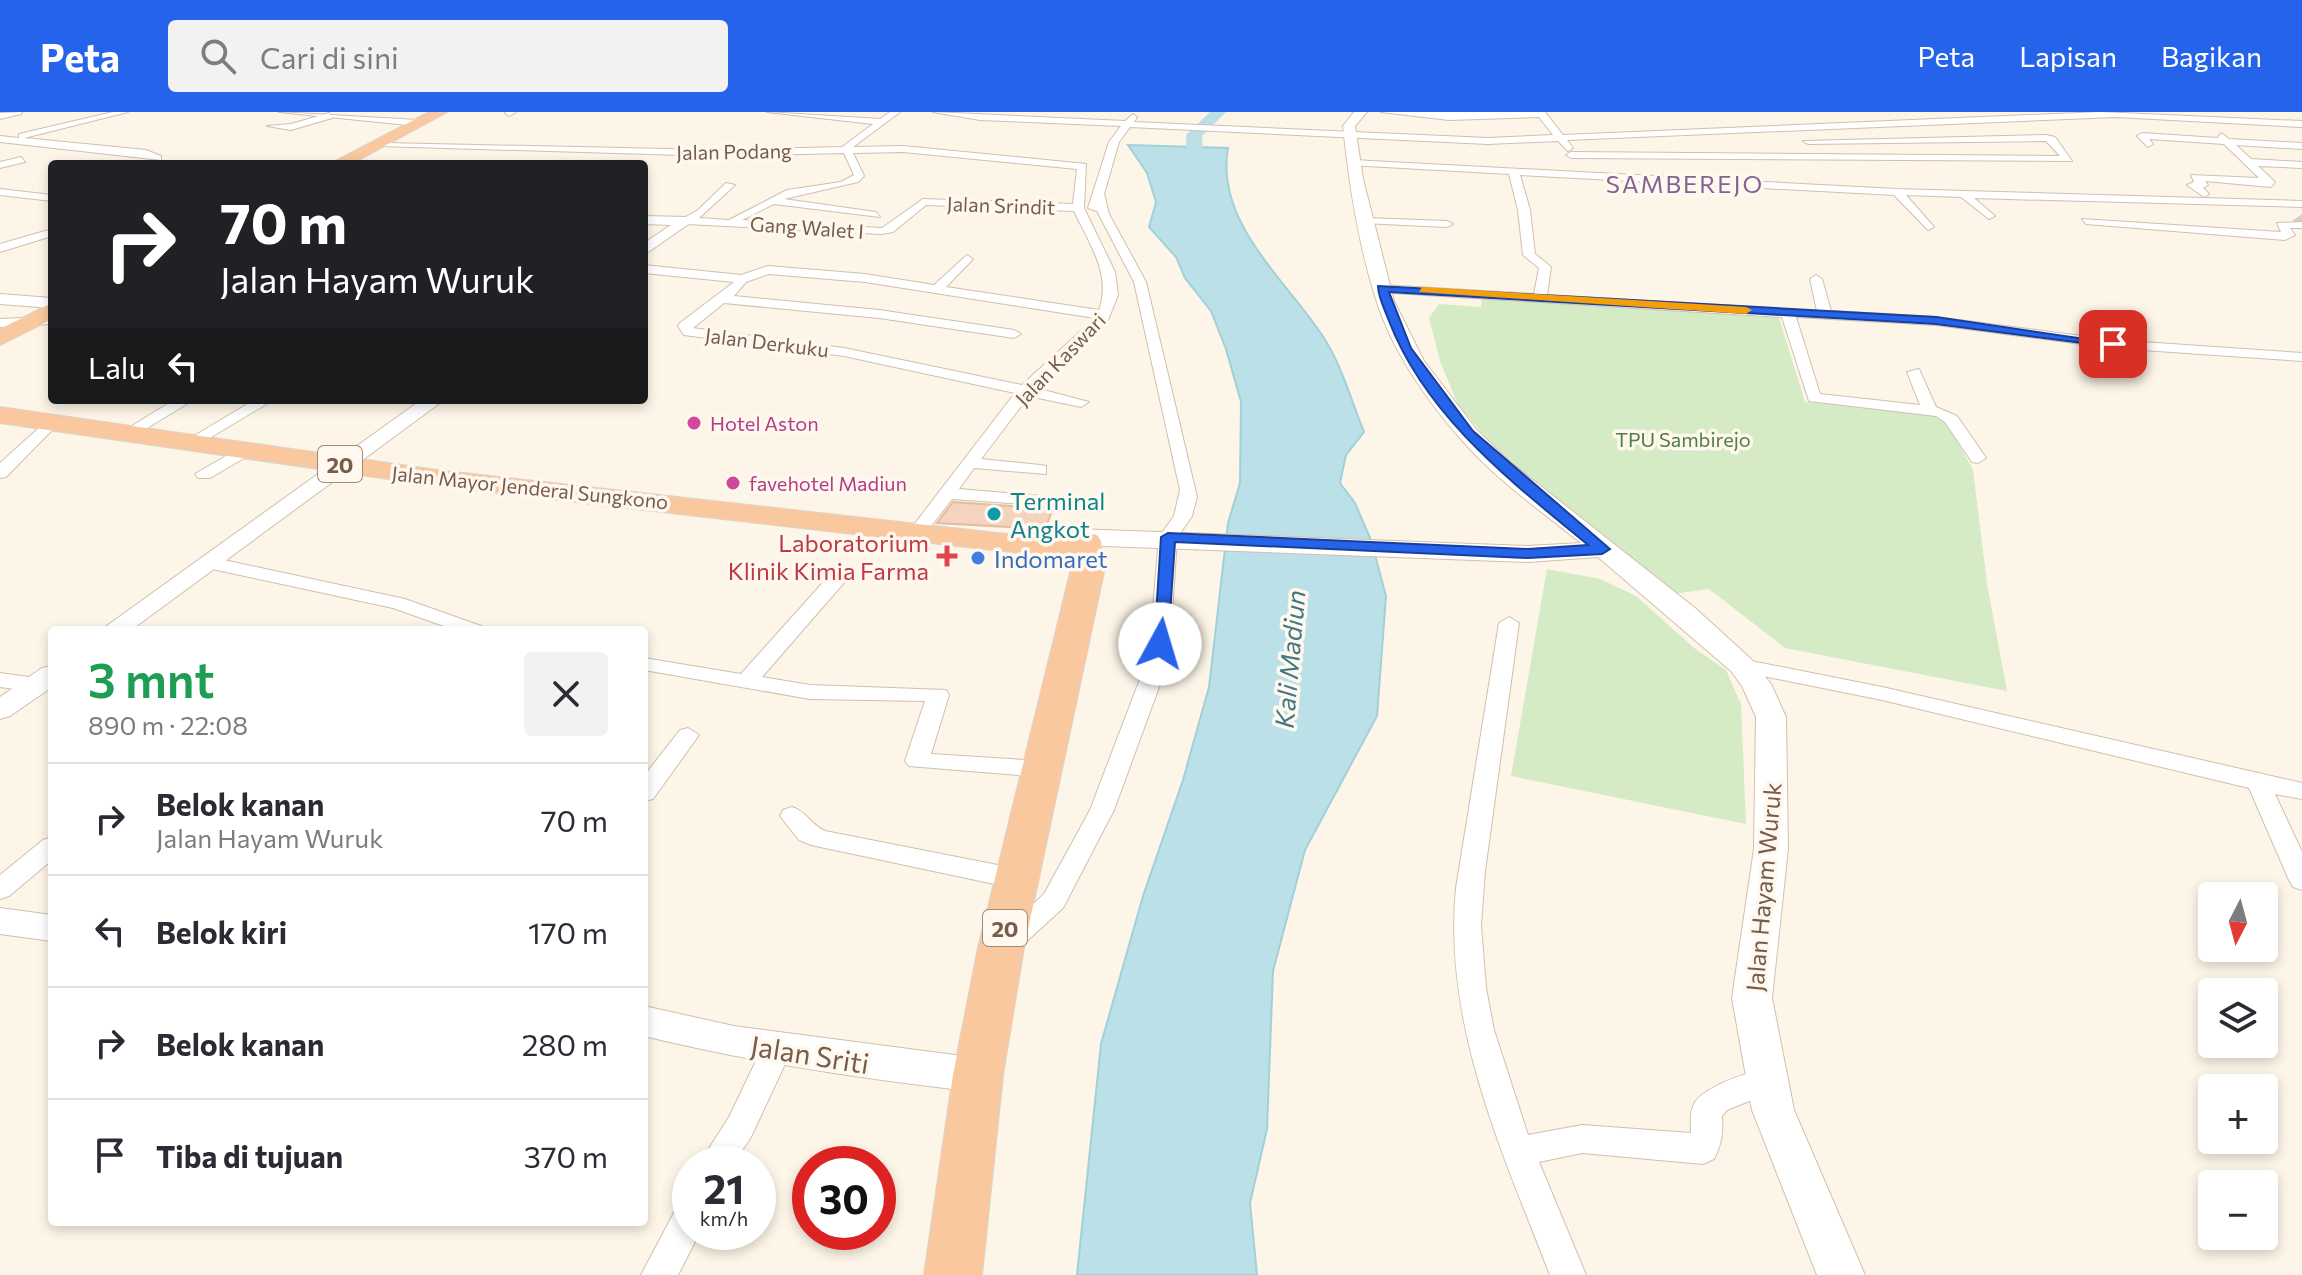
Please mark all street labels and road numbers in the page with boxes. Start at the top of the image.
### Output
street label: Jalan Podang [676,138,792,164]
street label: Jalan Srindit [946,191,1056,219]
street label: Gang Walet I [749,211,865,243]
street label: Jalan Kaswari [1010,308,1110,410]
street label: Jalan Derkuku [704,323,830,361]
road number: 20 [318,446,362,482]
street label: Jalan Mayor Jenderal Sungkono [390,461,670,513]
street label: Jalan Hayam Wuruk [1739,781,1787,993]
road number: 20 [983,910,1027,946]
street label: Jalan Sriti [748,1028,872,1080]

